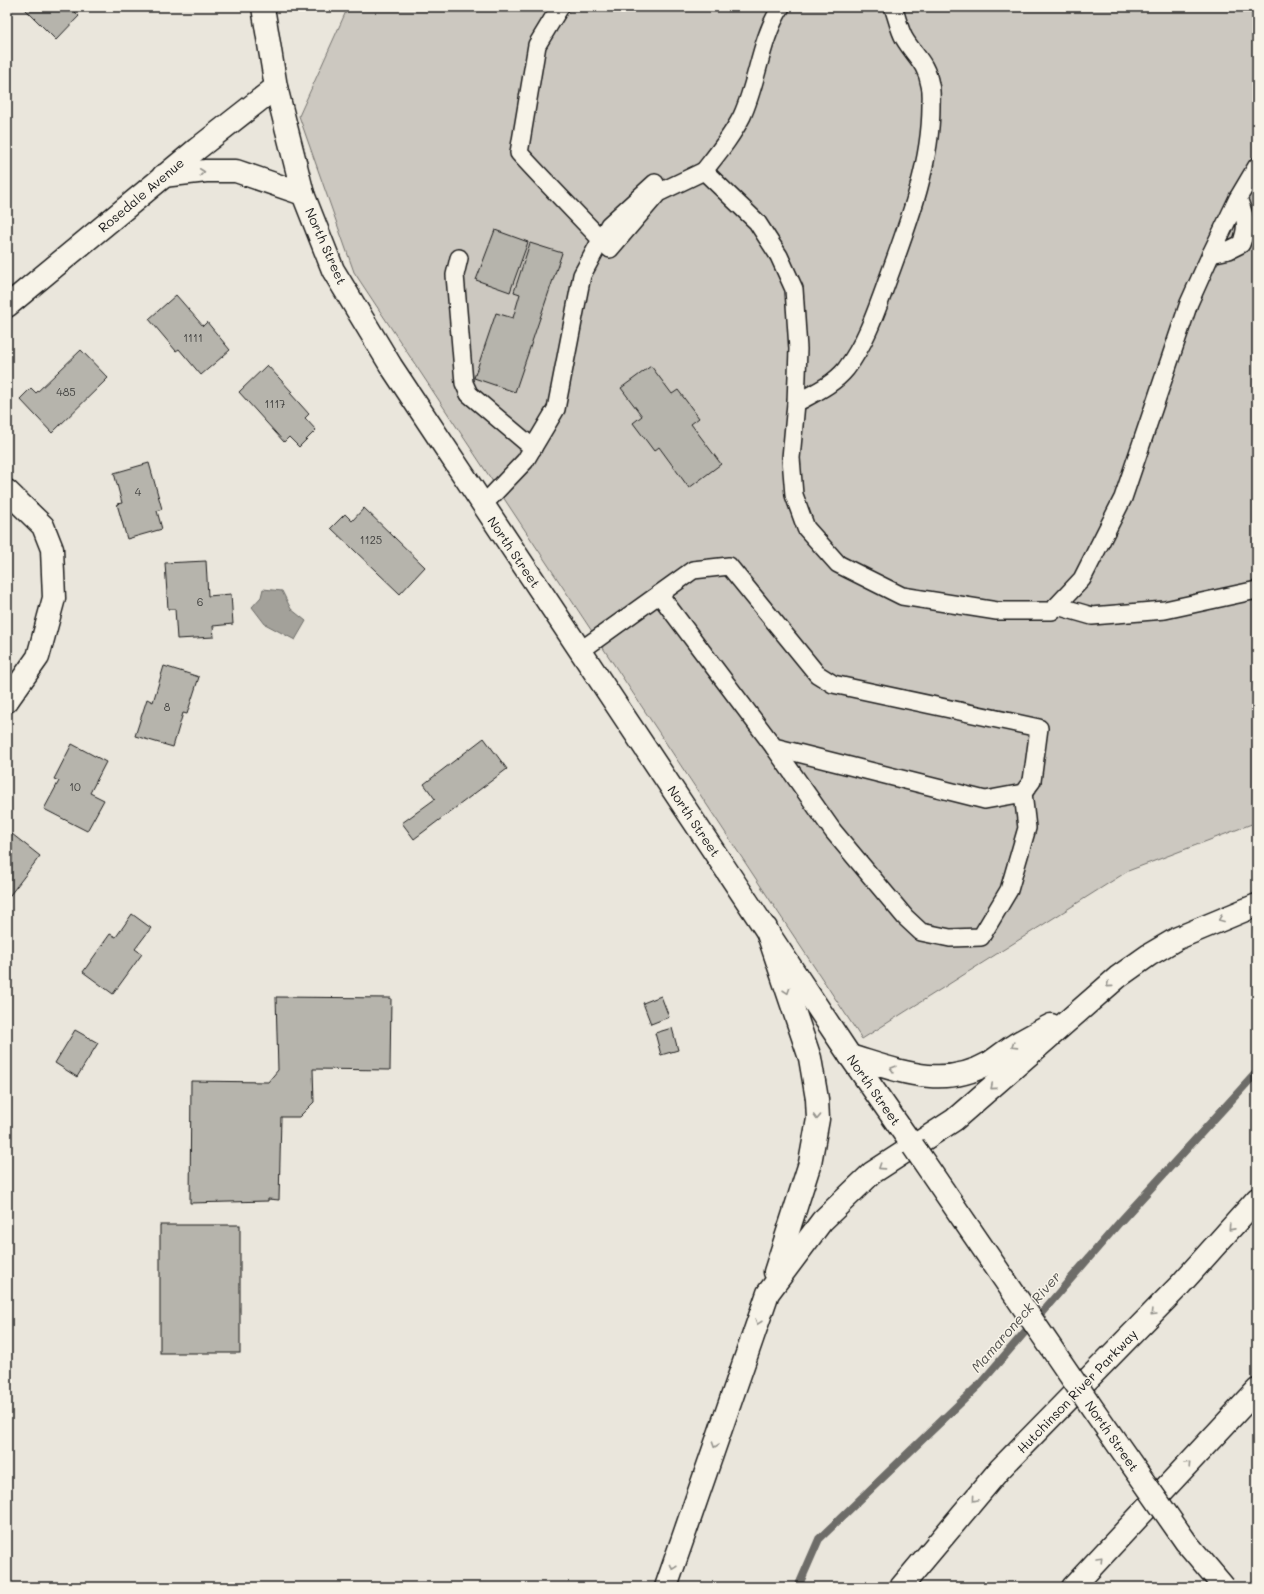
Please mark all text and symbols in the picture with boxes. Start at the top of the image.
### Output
street label: Rosedale Avenue [94,154,187,236]
one-way arrow [199,168,205,177]
street label: North Street [302,205,351,287]
house number: 1111 [183,330,203,345]
house number: 485 [56,384,76,399]
house number: 1117 [265,396,285,411]
house number: 4 [135,484,142,499]
street label: North Street [484,513,545,591]
house number: 1125 [360,532,382,547]
house number: 6 [197,594,203,609]
house number: 8 [164,699,171,714]
house number: 10 [69,779,81,794]
street label: North Street [664,782,725,860]
one-way arrow [1217,914,1224,922]
one-way arrow [1107,980,1114,987]
one-way arrow [783,988,791,995]
one-way arrow [1011,1041,1018,1048]
street label: North Street [844,1051,905,1129]
one-way arrow [890,1065,897,1074]
one-way arrow [990,1083,998,1090]
one-way arrow [813,1114,821,1120]
one-way arrow [878,1163,885,1170]
one-way arrow [1228,1223,1236,1231]
water label: Mamaroneck River [966,1267,1065,1376]
one-way arrow [1150,1308,1158,1316]
one-way arrow [755,1318,763,1325]
street label: Hutchinson River Parkway [1013,1325,1141,1456]
street label: North Street [1082,1397,1143,1475]
one-way arrow [712,1441,720,1448]
one-way arrow [1184,1461,1191,1468]
one-way arrow [972,1495,979,1502]
one-way arrow [1095,1556,1102,1563]
one-way arrow [669,1564,677,1571]

